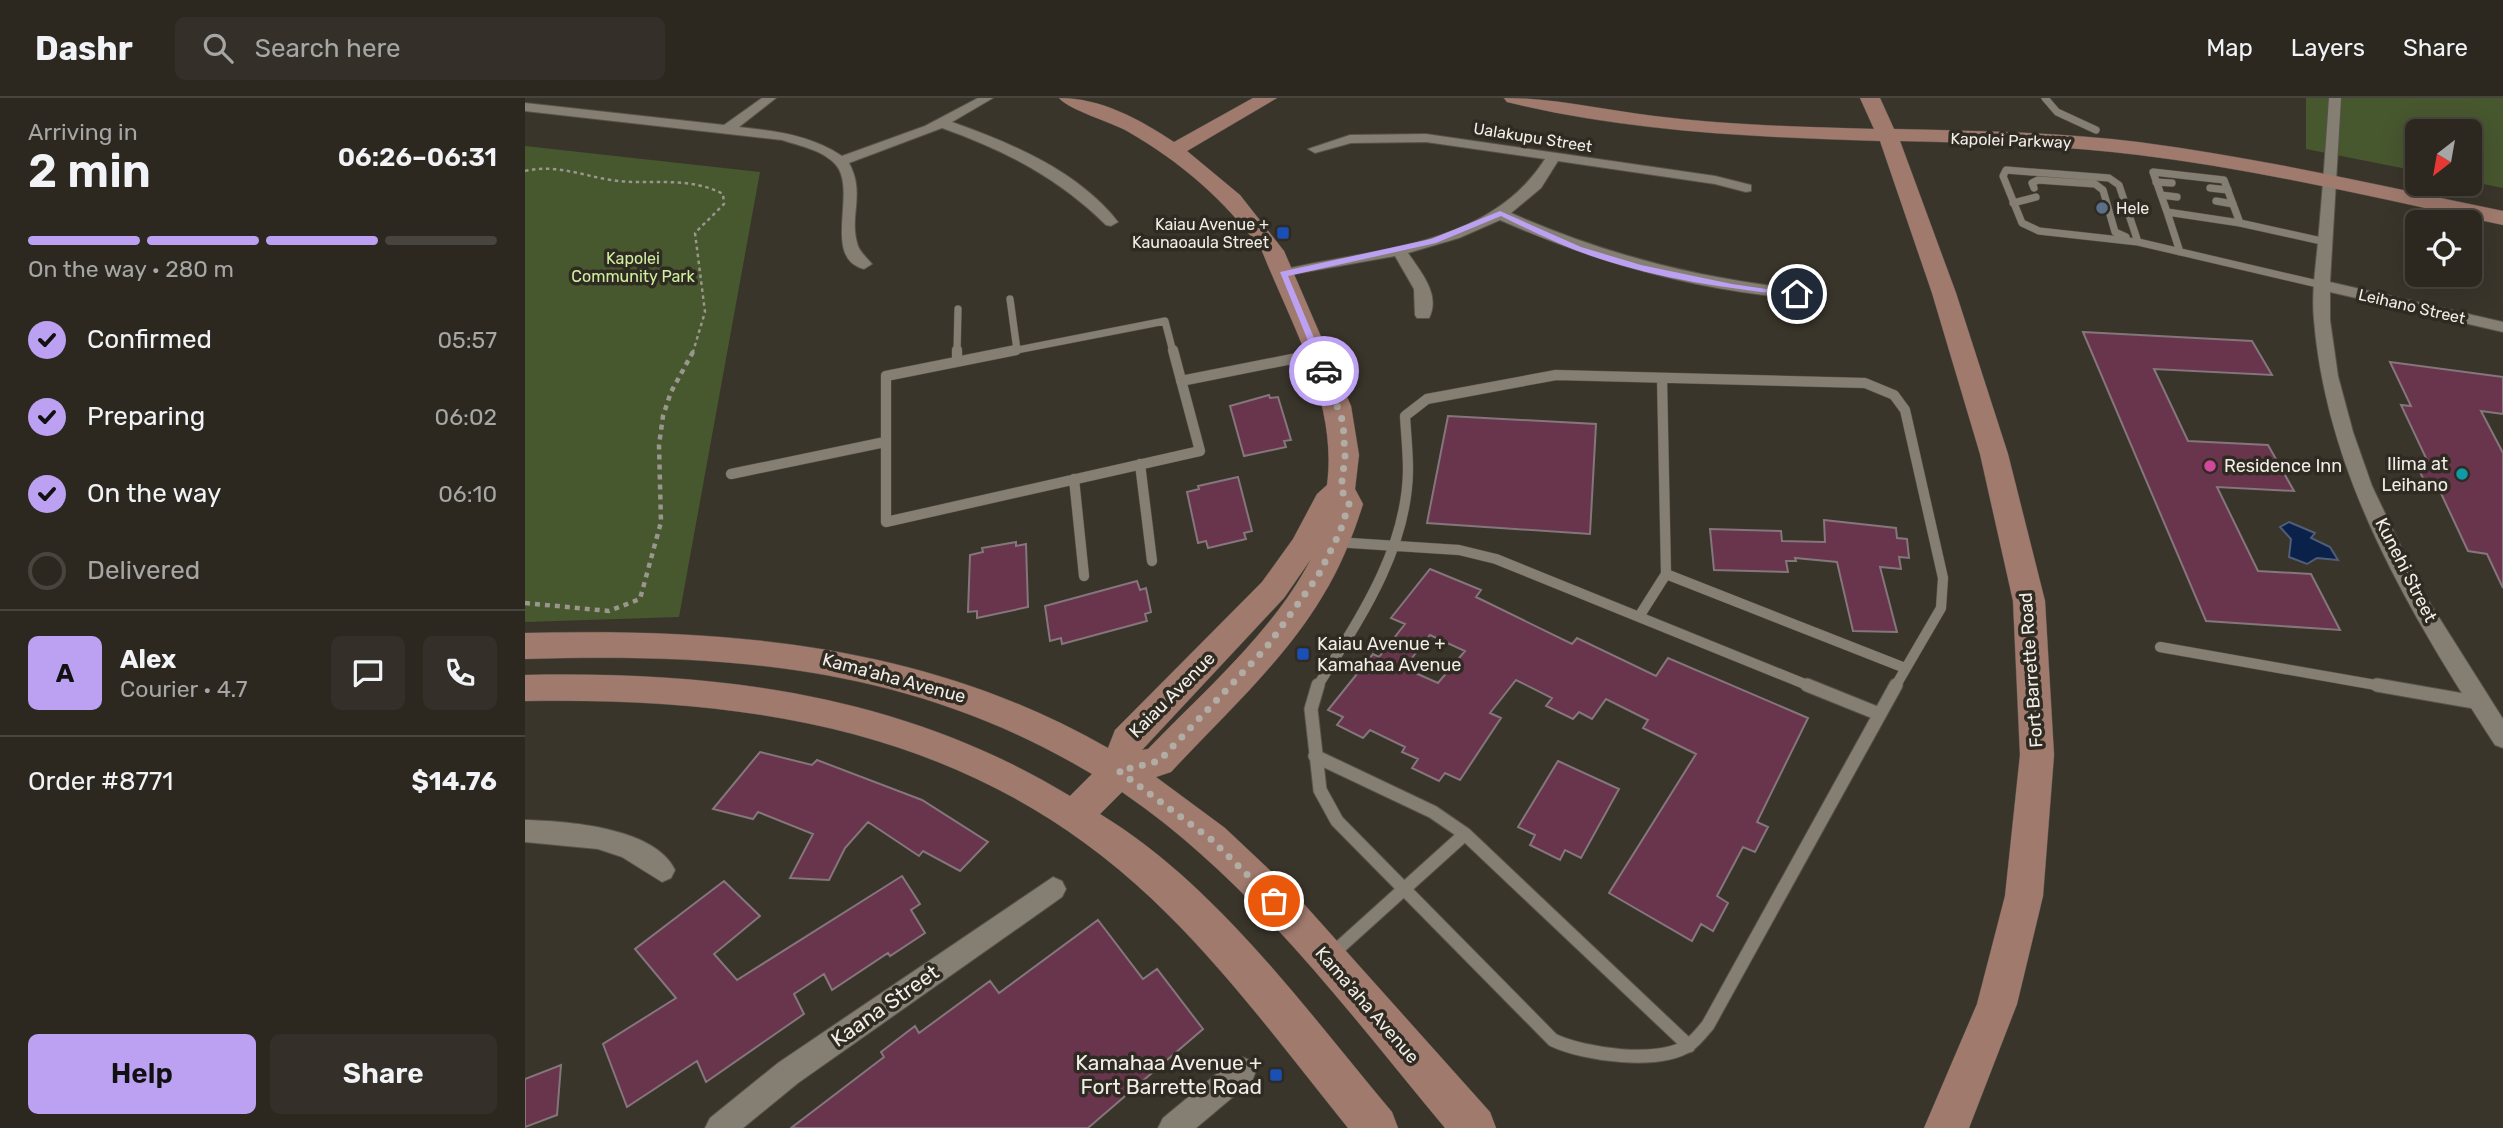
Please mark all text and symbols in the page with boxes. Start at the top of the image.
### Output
search box [175,17,665,80]
text: Dashr [35,29,133,68]
icon: search [199,29,237,67]
text: Search here [255,33,401,64]
text: Map [2206,34,2253,62]
text: Layers [2291,34,2365,62]
text: Share [2403,34,2468,62]
text: Arriving in [28,118,138,146]
street label: Ualakupu Street [1472,119,1594,156]
north arrow [2405,119,2481,196]
map controls [2405,119,2482,287]
street label: Kapolei Parkway [1950,129,2072,152]
text: 06:26–06:31 [338,142,497,173]
text: 2 min [28,144,151,199]
place label: Hele [2116,199,2149,218]
marker: Hele [2094,200,2110,216]
button: locate [2405,210,2482,287]
place label: Kaiau Avenue + Kaunaoaula Street [1132,215,1269,252]
marker: Kaiau Avenue + Kaunaoaula Street [1275,225,1291,241]
park label: Kapolei Community Park [571,249,695,286]
text: On the way · 280 m [28,255,234,283]
pin [1767,264,1827,324]
icon: home [1778,275,1816,313]
street label: Leihano Street [2356,285,2467,328]
icon: check [28,321,66,359]
text: Confirmed [87,324,212,355]
text: 05:57 [437,326,497,354]
courier [1289,336,1359,406]
icon: car [1305,352,1343,390]
icon: check [28,398,66,436]
text: Preparing [87,401,205,432]
text: 06:02 [435,403,497,431]
place label: Ilima at Leihano [2381,453,2448,496]
place label: Residence Inn [2224,455,2342,477]
marker: Residence Inn [2202,458,2218,474]
marker: Ilima at Leihano [2454,466,2470,482]
icon: check [28,475,66,513]
text: On the way [87,478,221,509]
text: 06:10 [438,480,497,508]
street label: Kunehi Street [2370,514,2442,626]
text: Delivered [87,555,200,586]
street label: Fort Barrette Road [2015,592,2047,748]
place label: Kaiau Avenue + Kamahaa Avenue [1317,633,1461,676]
button: chat [331,636,405,710]
button: phone [423,636,497,710]
text: Alex [120,644,176,675]
marker: Kaiau Avenue + Kamahaa Avenue [1295,646,1311,662]
street label: Kaiau Avenue [1124,647,1220,743]
street label: Kama'aha Avenue [820,648,968,708]
text: A [56,658,74,689]
text: Courier · 4.7 [120,675,247,703]
text: Order #8771 [28,766,173,797]
text: $14.76 [411,766,497,797]
pin [1244,871,1304,931]
icon: bag [1255,882,1293,920]
street label: Kama'aha Avenue [1310,942,1424,1068]
street label: Kaana Street [826,959,943,1052]
button: Help [28,1034,256,1114]
button: Share [270,1034,497,1114]
place label: Kamahaa Avenue + Fort Barrette Road [1075,1050,1262,1099]
marker: Kamahaa Avenue + Fort Barrette Road [1268,1067,1284,1083]

